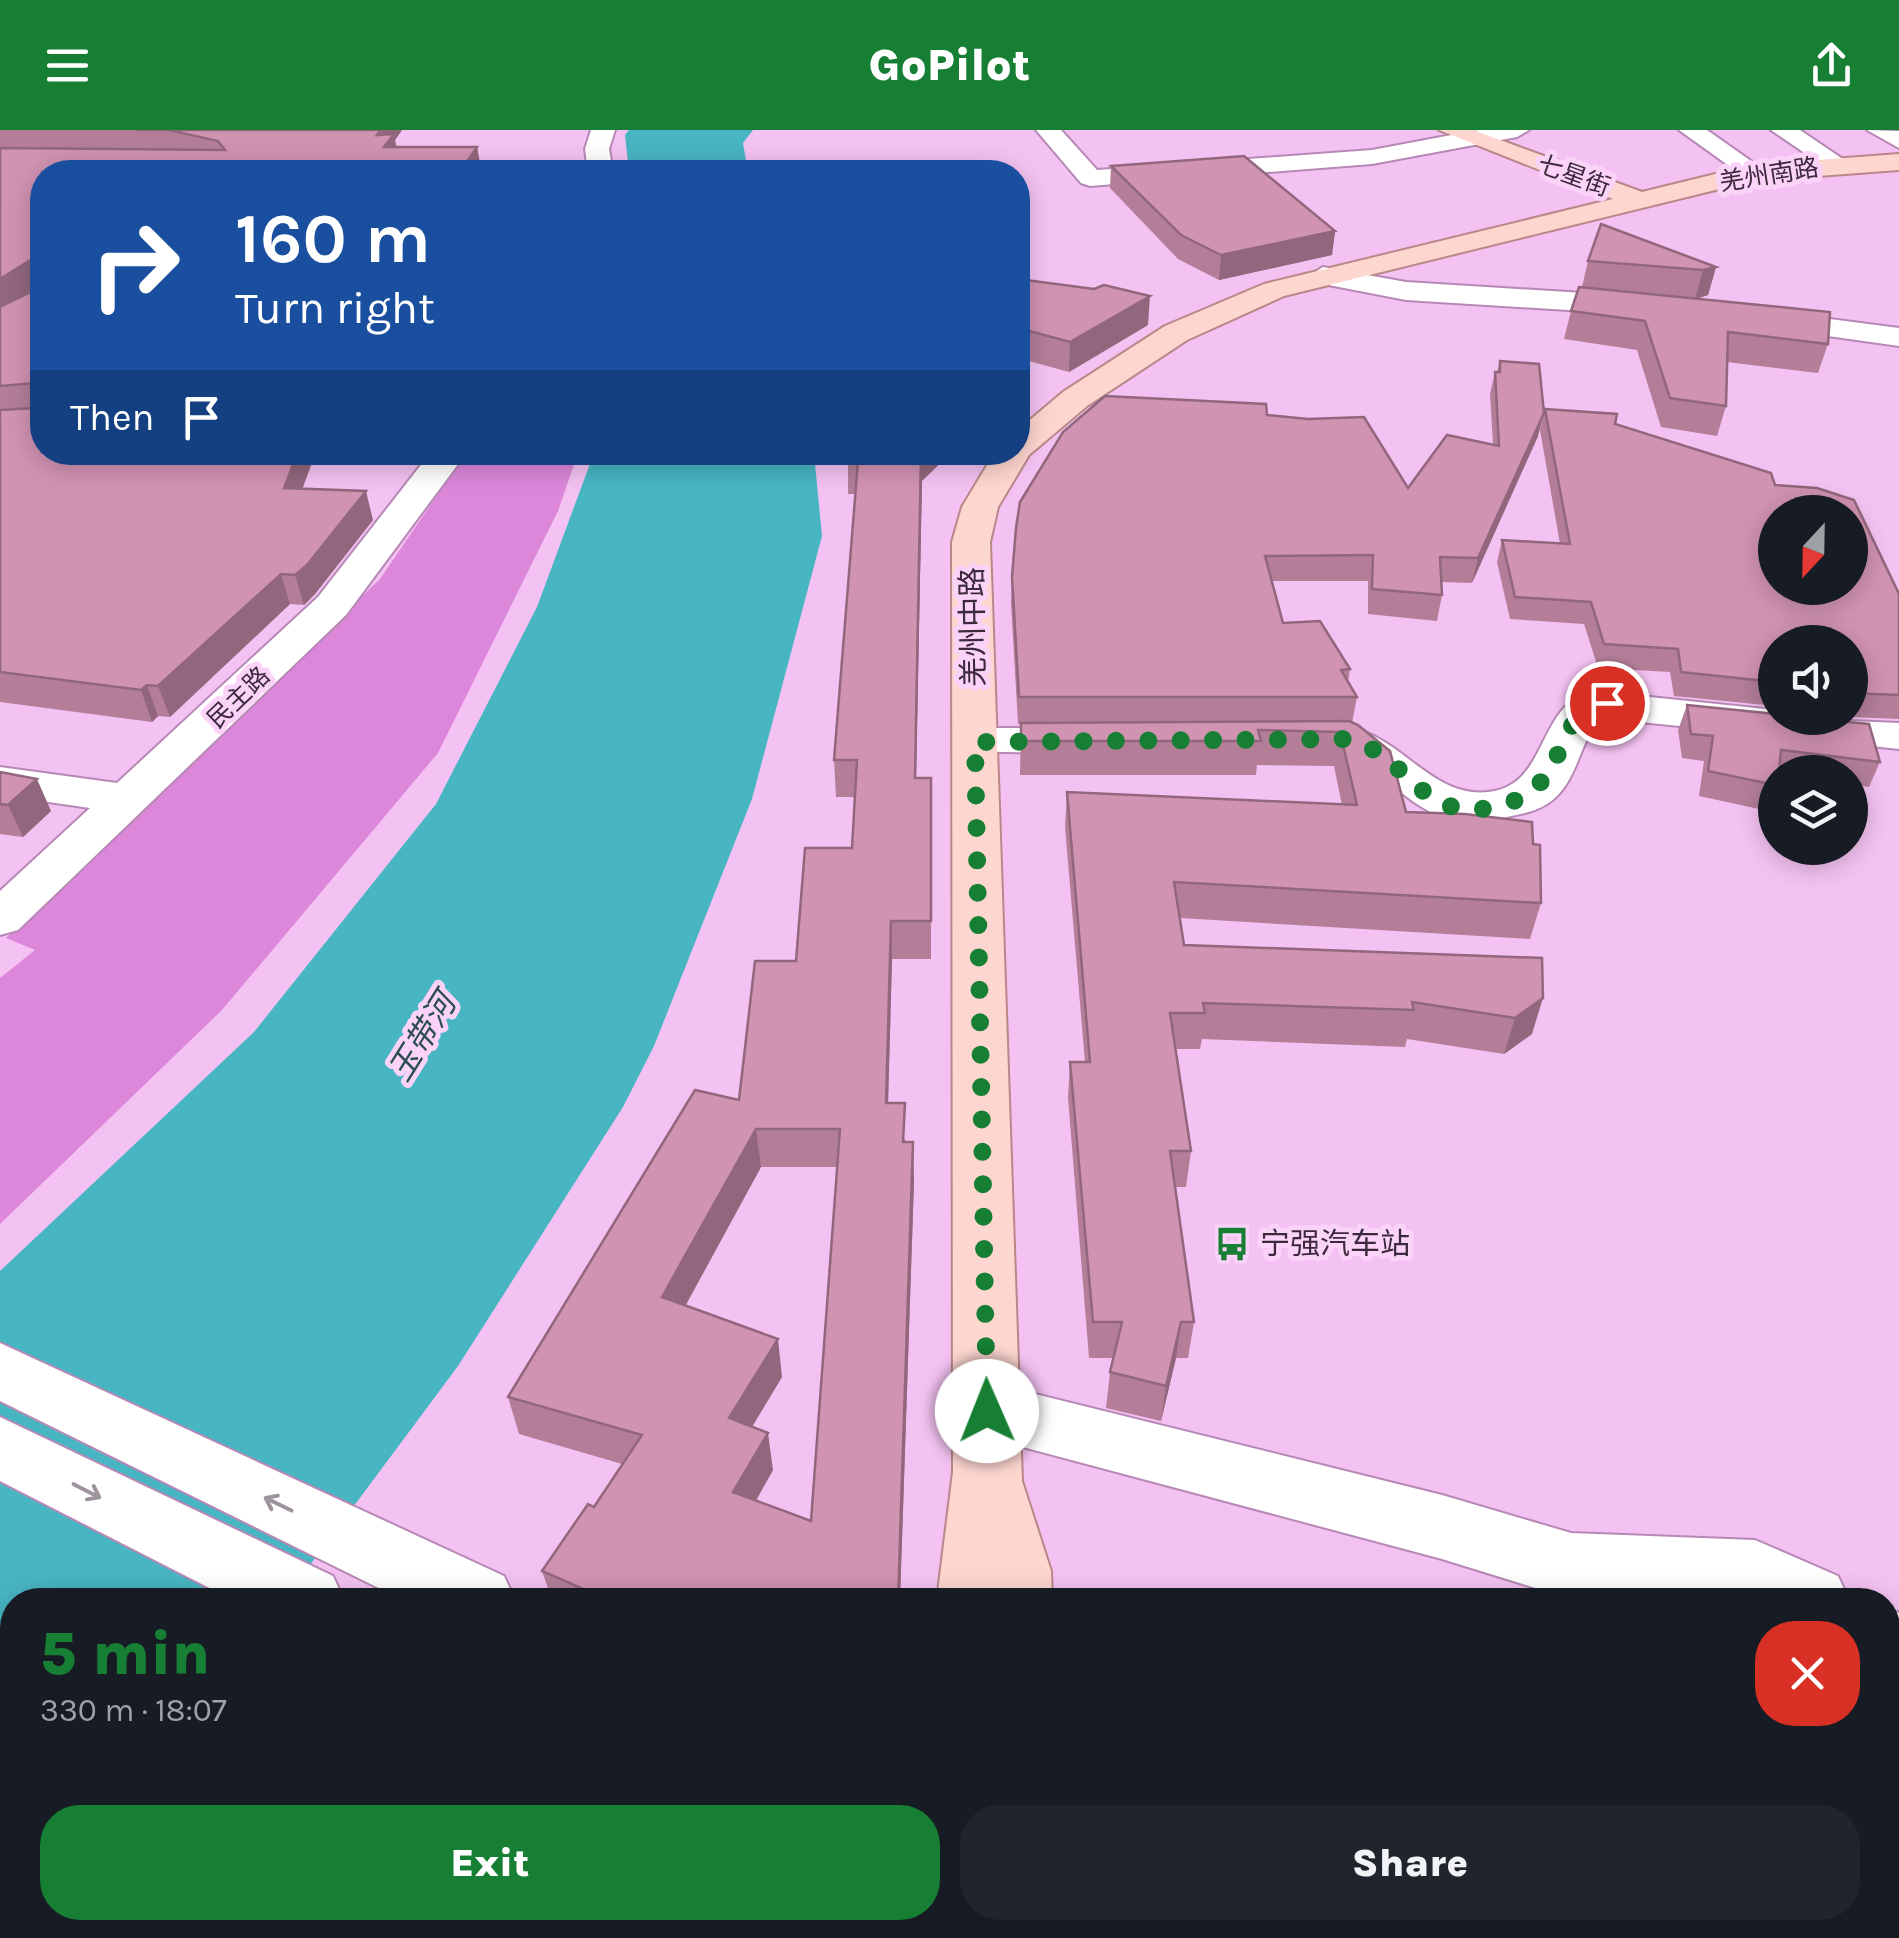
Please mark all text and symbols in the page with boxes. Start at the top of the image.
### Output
icon: menu [40,38,95,93]
icon: share [1804,38,1859,93]
text: GoPilot [869,39,1030,91]
street label: 七星街 [1534,149,1614,202]
street label: 羌州南路 [1717,152,1821,197]
text: 160 m [235,198,431,280]
icon: right [70,200,200,330]
text: Turn right [235,282,435,334]
icon: arrive [174,390,229,445]
text: Then [70,395,154,440]
north arrow [1758,495,1868,605]
map controls [1758,495,1868,865]
street label: 羌州中路 [954,567,992,687]
button: sound [1758,625,1868,735]
street label: 民主路 [201,661,275,734]
pin [1565,661,1650,746]
icon: arrive [1580,676,1635,731]
button: layers [1758,755,1868,865]
water label: 玉带河 [381,982,467,1088]
bus stop icon: 宁强汽车站 [1213,1225,1251,1263]
place label: 宁强汽车站 [1260,1226,1410,1262]
position arrow [935,1359,1039,1463]
one-way arrow [72,1482,102,1501]
one-way arrow [264,1494,293,1513]
text: 5 min [40,1619,210,1689]
button: close [1755,1621,1860,1726]
text: 330 m · 18:07 [40,1692,227,1729]
button: Exit [40,1805,940,1920]
button: Share [960,1805,1860,1920]

